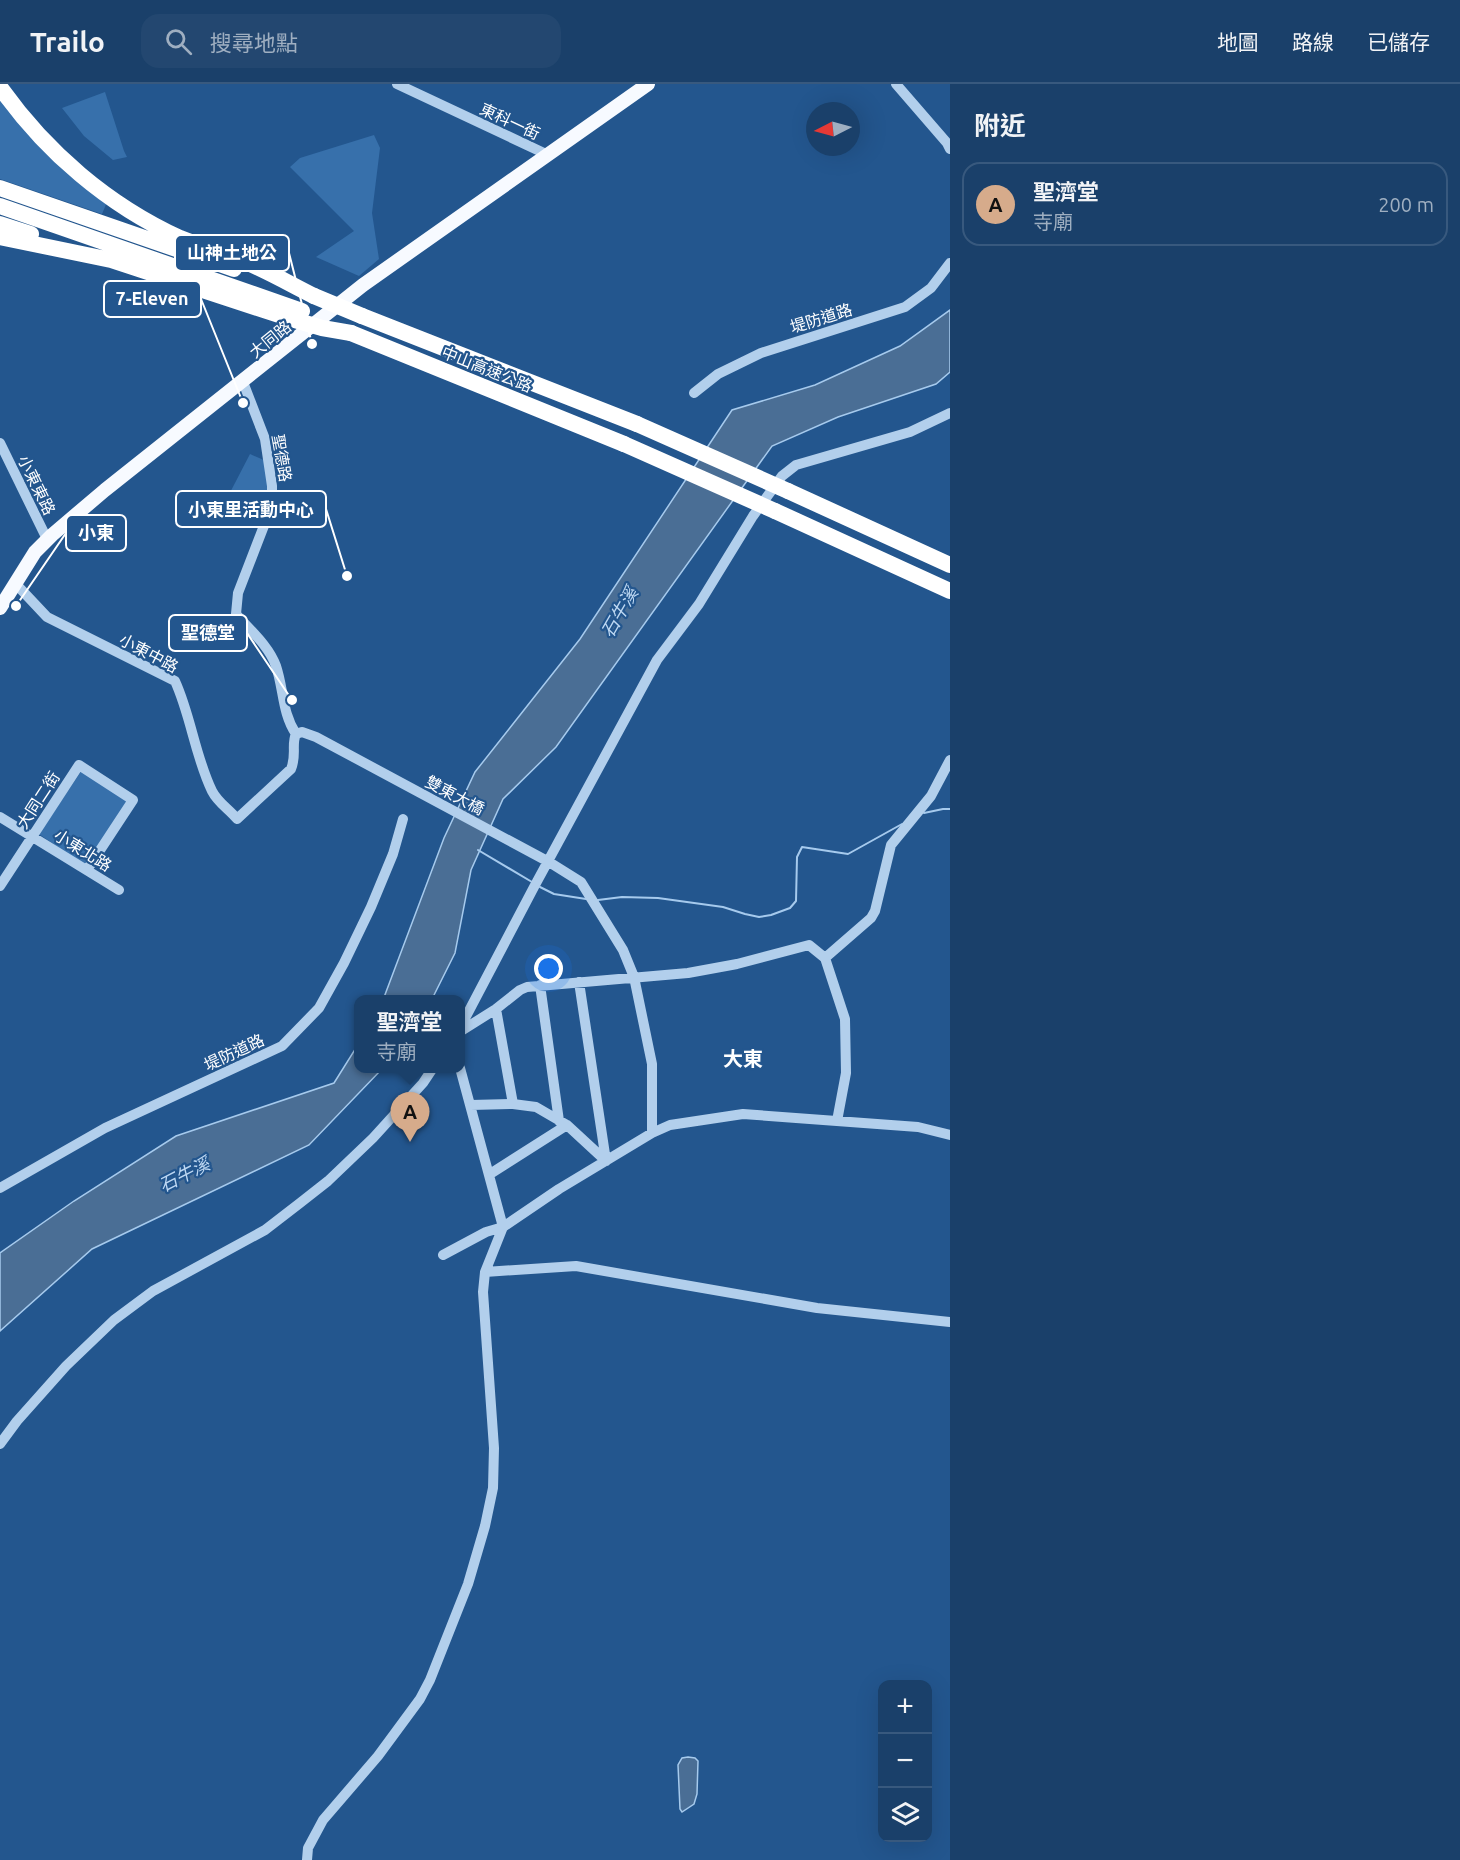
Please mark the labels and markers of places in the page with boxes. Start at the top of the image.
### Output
callout: 山神土地公 [175,235,289,271]
callout: 7-Eleven [104,281,201,317]
callout: 小東里活動中心 [176,491,326,527]
callout: 小東 [66,515,126,551]
callout: 聖德堂 [169,615,247,651]
pin: A [390,1092,430,1142]

